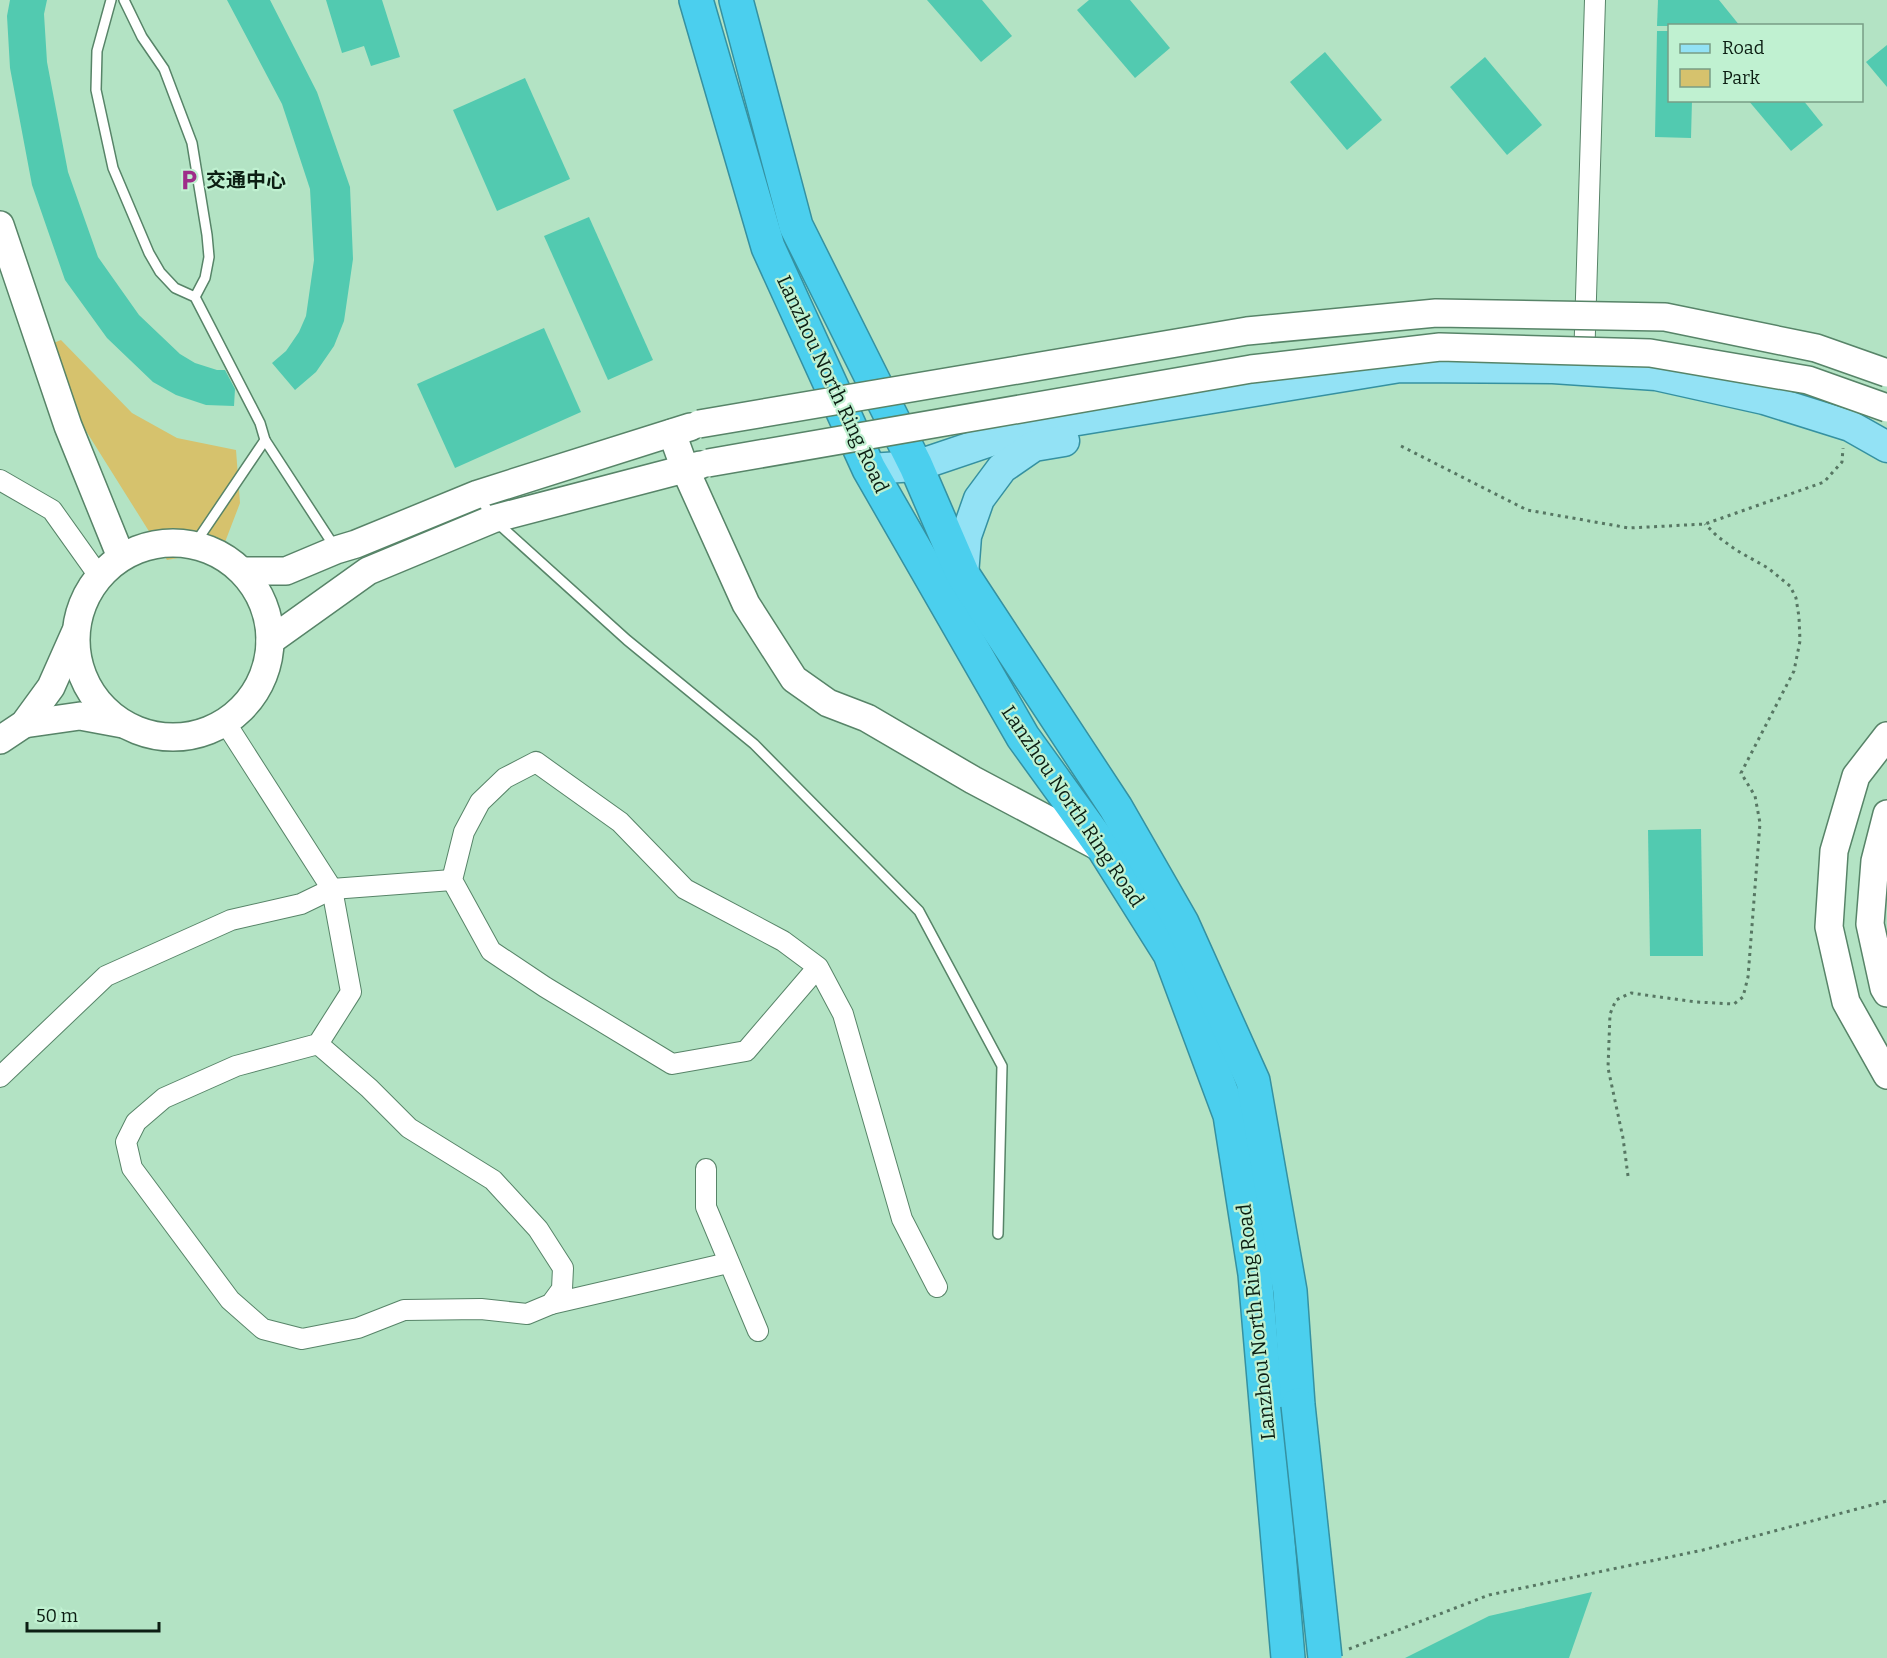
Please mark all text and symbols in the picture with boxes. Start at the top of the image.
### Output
legend [1668,24,1863,102]
text: Road [1722,37,1765,59]
text: Park [1722,67,1761,89]
parking icon: 交通中心 [177,168,201,192]
place label: 交通中心 [206,168,286,192]
street label: Lanzhou North Ring Road [772,271,894,497]
street label: Lanzhou North Ring Road [997,701,1149,911]
street label: Lanzhou North Ring Road [1232,1203,1280,1441]
scale bar [27,1595,159,1633]
text: 50 m [36,1605,78,1627]

